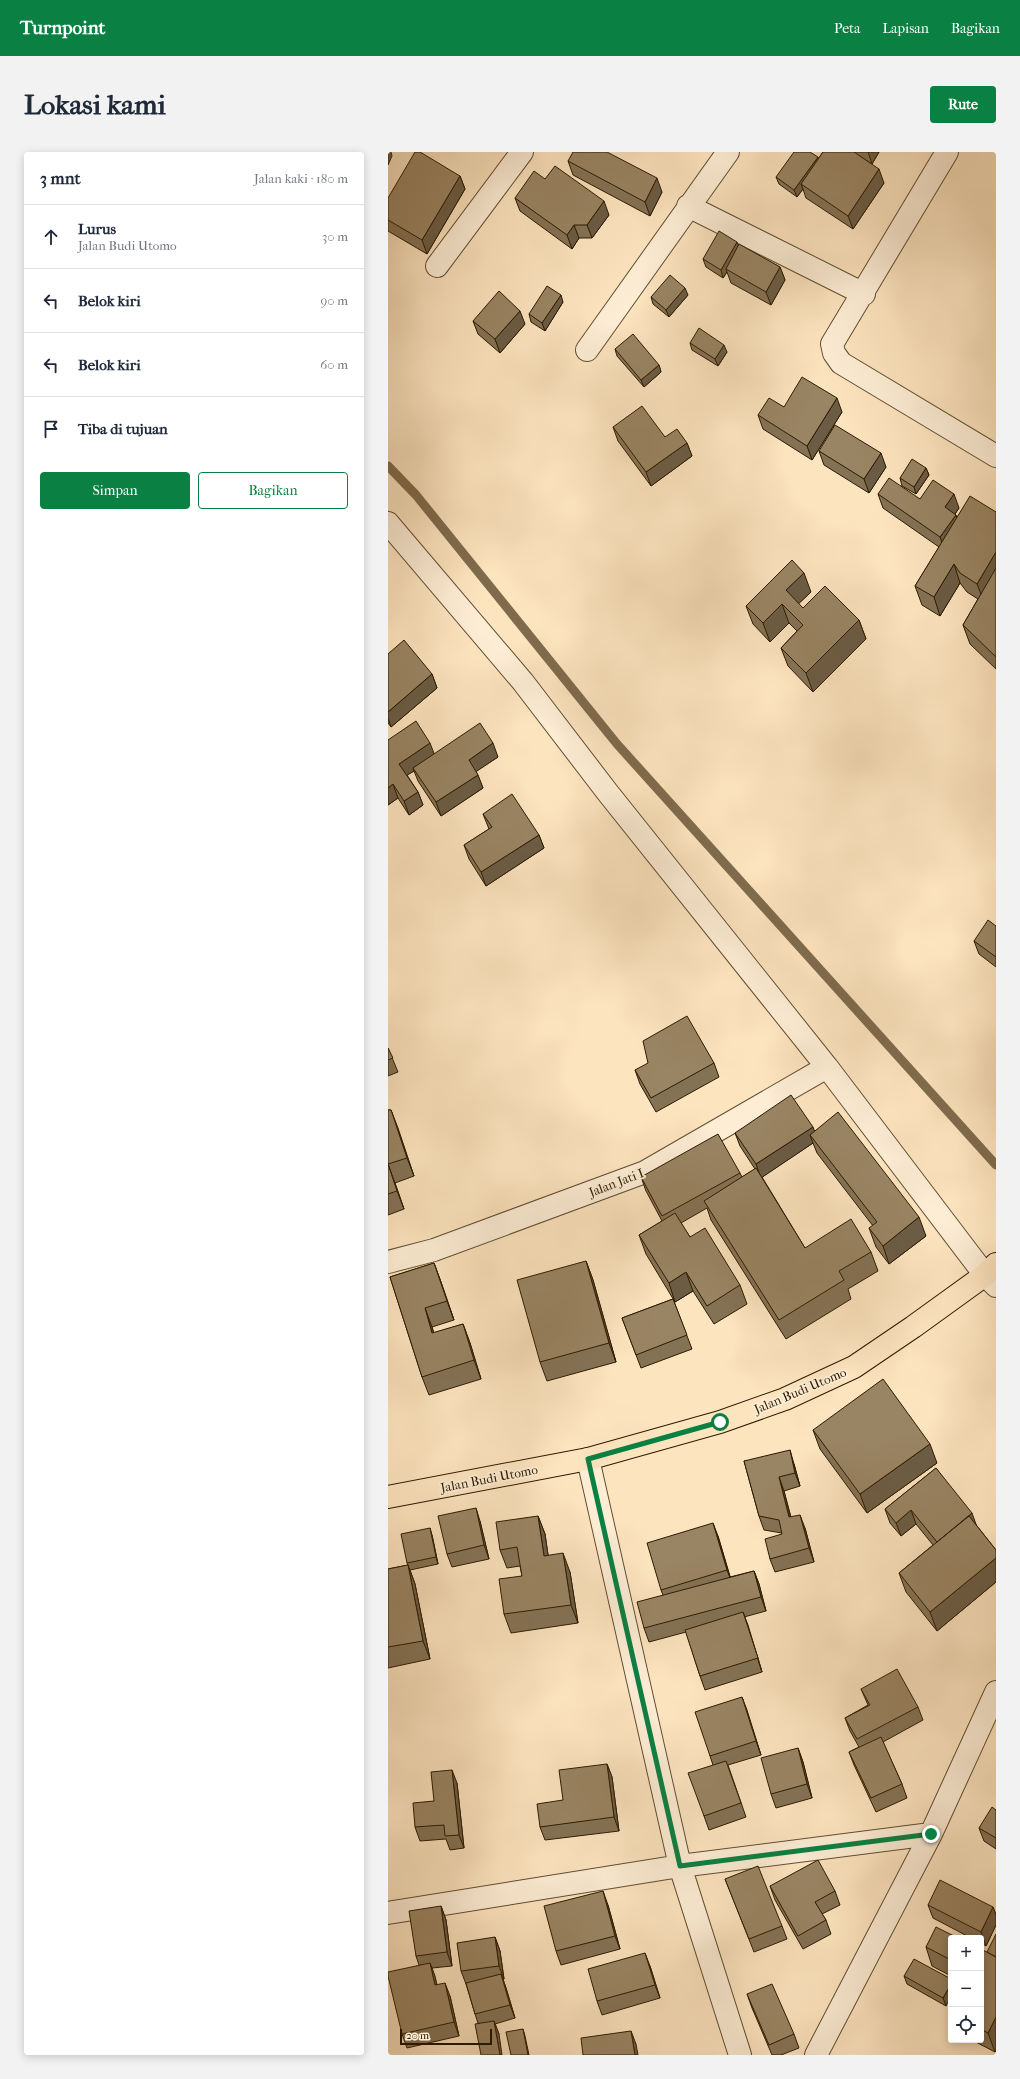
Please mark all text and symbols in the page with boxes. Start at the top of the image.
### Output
text: Turnpoint [20,17,105,39]
text: Peta [834,20,861,37]
text: Lapisan [883,20,929,37]
text: Bagikan [951,20,1000,37]
button: Rute [930,86,996,123]
text: Lokasi kami [24,88,166,121]
text: 3 mnt [40,168,81,188]
text: Jalan kaki · 180 m [254,171,348,186]
text: Lurus [78,220,116,238]
icon: ahead [40,226,62,248]
text: 30 m [322,229,348,244]
text: Jalan Budi Utomo [78,238,177,253]
icon: left [40,290,62,312]
text: Belok kiri [78,292,141,310]
text: 90 m [320,293,348,308]
icon: left [40,354,62,376]
text: Belok kiri [78,356,141,374]
text: 60 m [320,357,348,372]
icon: arrive [40,418,62,440]
text: Tiba di tujuan [78,420,168,438]
button: Simpan [40,472,190,509]
button: Bagikan [198,472,348,509]
street label: Jalan Jati I [586,1165,646,1200]
street label: Jalan Budi Utomo [751,1364,849,1417]
route start [711,1413,729,1431]
street label: Jalan Budi Utomo [438,1462,539,1495]
route end [922,1825,940,1843]
map controls [948,1935,984,2043]
button: + [948,1935,984,1971]
button: − [948,1971,984,2007]
button: locate [948,2007,984,2043]
scale bar [400,2027,492,2046]
text: 20 m [406,2029,429,2042]

